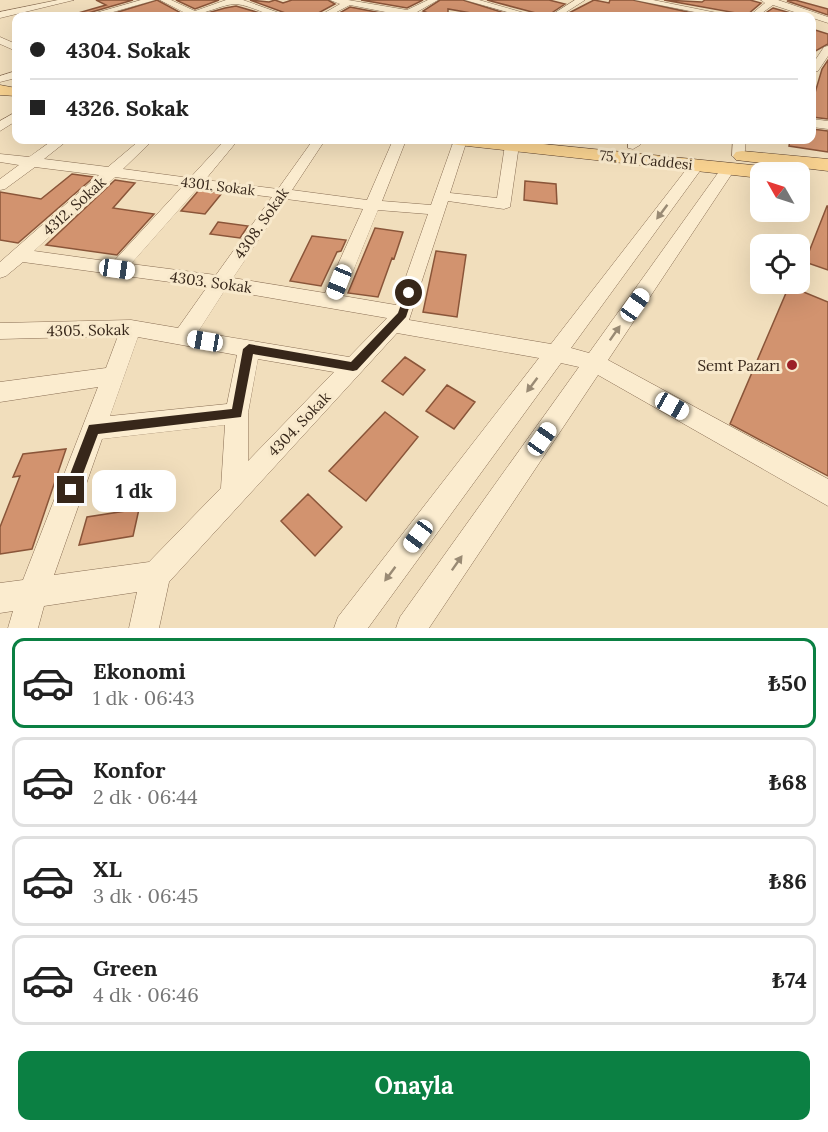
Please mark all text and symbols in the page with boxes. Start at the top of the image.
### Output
text: 4304. Sokak [66,36,190,64]
text: 4326. Sokak [66,94,189,122]
street label: 75. Yıl Caddesi [599,146,693,174]
north arrow [750,162,810,222]
map controls [750,162,810,294]
street label: 4312. Sokak [38,173,110,239]
street label: 4301. Sokak [180,173,257,200]
street label: 4308. Sokak [229,184,293,262]
one-way arrow [656,204,668,220]
button: locate [750,234,810,294]
car [98,258,136,280]
car [324,262,354,302]
street label: 4303. Sokak [169,267,253,297]
route start [395,279,422,306]
car [617,285,653,325]
street label: 4305. Sokak [46,320,130,340]
one-way arrow [609,325,620,341]
car [186,329,224,353]
place label: Semt Pazarı [697,356,780,375]
marker: Semt Pazarı [785,358,799,372]
one-way arrow [527,377,539,392]
street label: 4304. Sokak [263,388,335,460]
car [652,389,692,423]
car [524,419,560,459]
callout: 1 dk [92,469,176,511]
route end [57,476,84,503]
text: 1 dk [115,478,153,503]
car [400,516,436,556]
one-way arrow [451,555,463,571]
one-way arrow [384,567,396,582]
icon: car [21,656,75,710]
text: Ekonomi [93,657,186,685]
text: ₺50 [768,669,807,697]
text: 1 dk · 06:43 [93,685,195,710]
icon: car [21,755,75,809]
text: Konfor [93,756,166,784]
text: ₺68 [769,768,807,796]
text: 2 dk · 06:44 [93,784,198,809]
icon: car [21,854,75,908]
text: XL [93,855,122,883]
text: ₺86 [769,867,807,895]
text: 3 dk · 06:45 [93,883,198,908]
icon: car [21,953,75,1007]
text: Green [93,954,158,982]
text: ₺74 [772,966,807,994]
text: 4 dk · 06:46 [93,982,199,1007]
button: Onayla [18,1051,810,1120]

